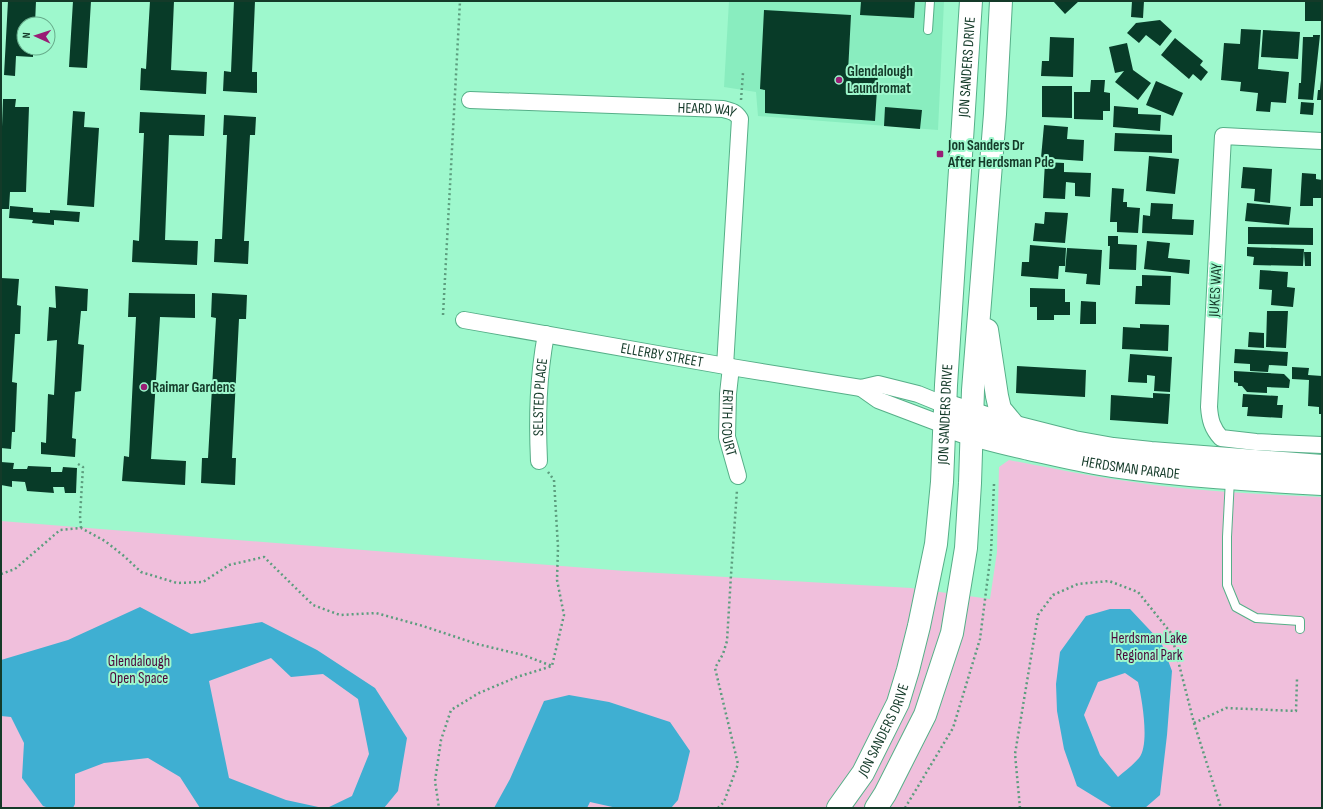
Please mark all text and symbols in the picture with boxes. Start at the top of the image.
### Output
north arrow [16,16,56,56]
street label: JON SANDERS DRIVE [954,16,980,119]
text: N [20,32,33,39]
place label: Glendalough Laundromat [847,62,913,98]
marker: Glendalough Laundromat [834,75,844,85]
street label: HEARD WAY [677,98,740,123]
place label: Jon Sanders Dr After Herdsman Pde [947,136,1054,172]
marker: Jon Sanders Dr After Herdsman Pde [935,149,945,159]
street label: JUKES WAY [1205,262,1226,318]
street label: ELLERBY STREET [619,339,705,372]
street label: SELSTED PLACE [529,357,552,436]
street label: JON SANDERS DRIVE [934,363,957,466]
place label: Raimar Gardens [152,378,235,397]
marker: Raimar Gardens [139,382,149,392]
street label: ERITH COURT [717,388,741,458]
street label: HERDSMAN PARADE [1080,452,1181,484]
park label: Herdsman Lake Regional Park [1111,629,1187,665]
park label: Glendalough Open Space [108,652,170,688]
street label: JON SANDERS DRIVE [854,681,913,782]

